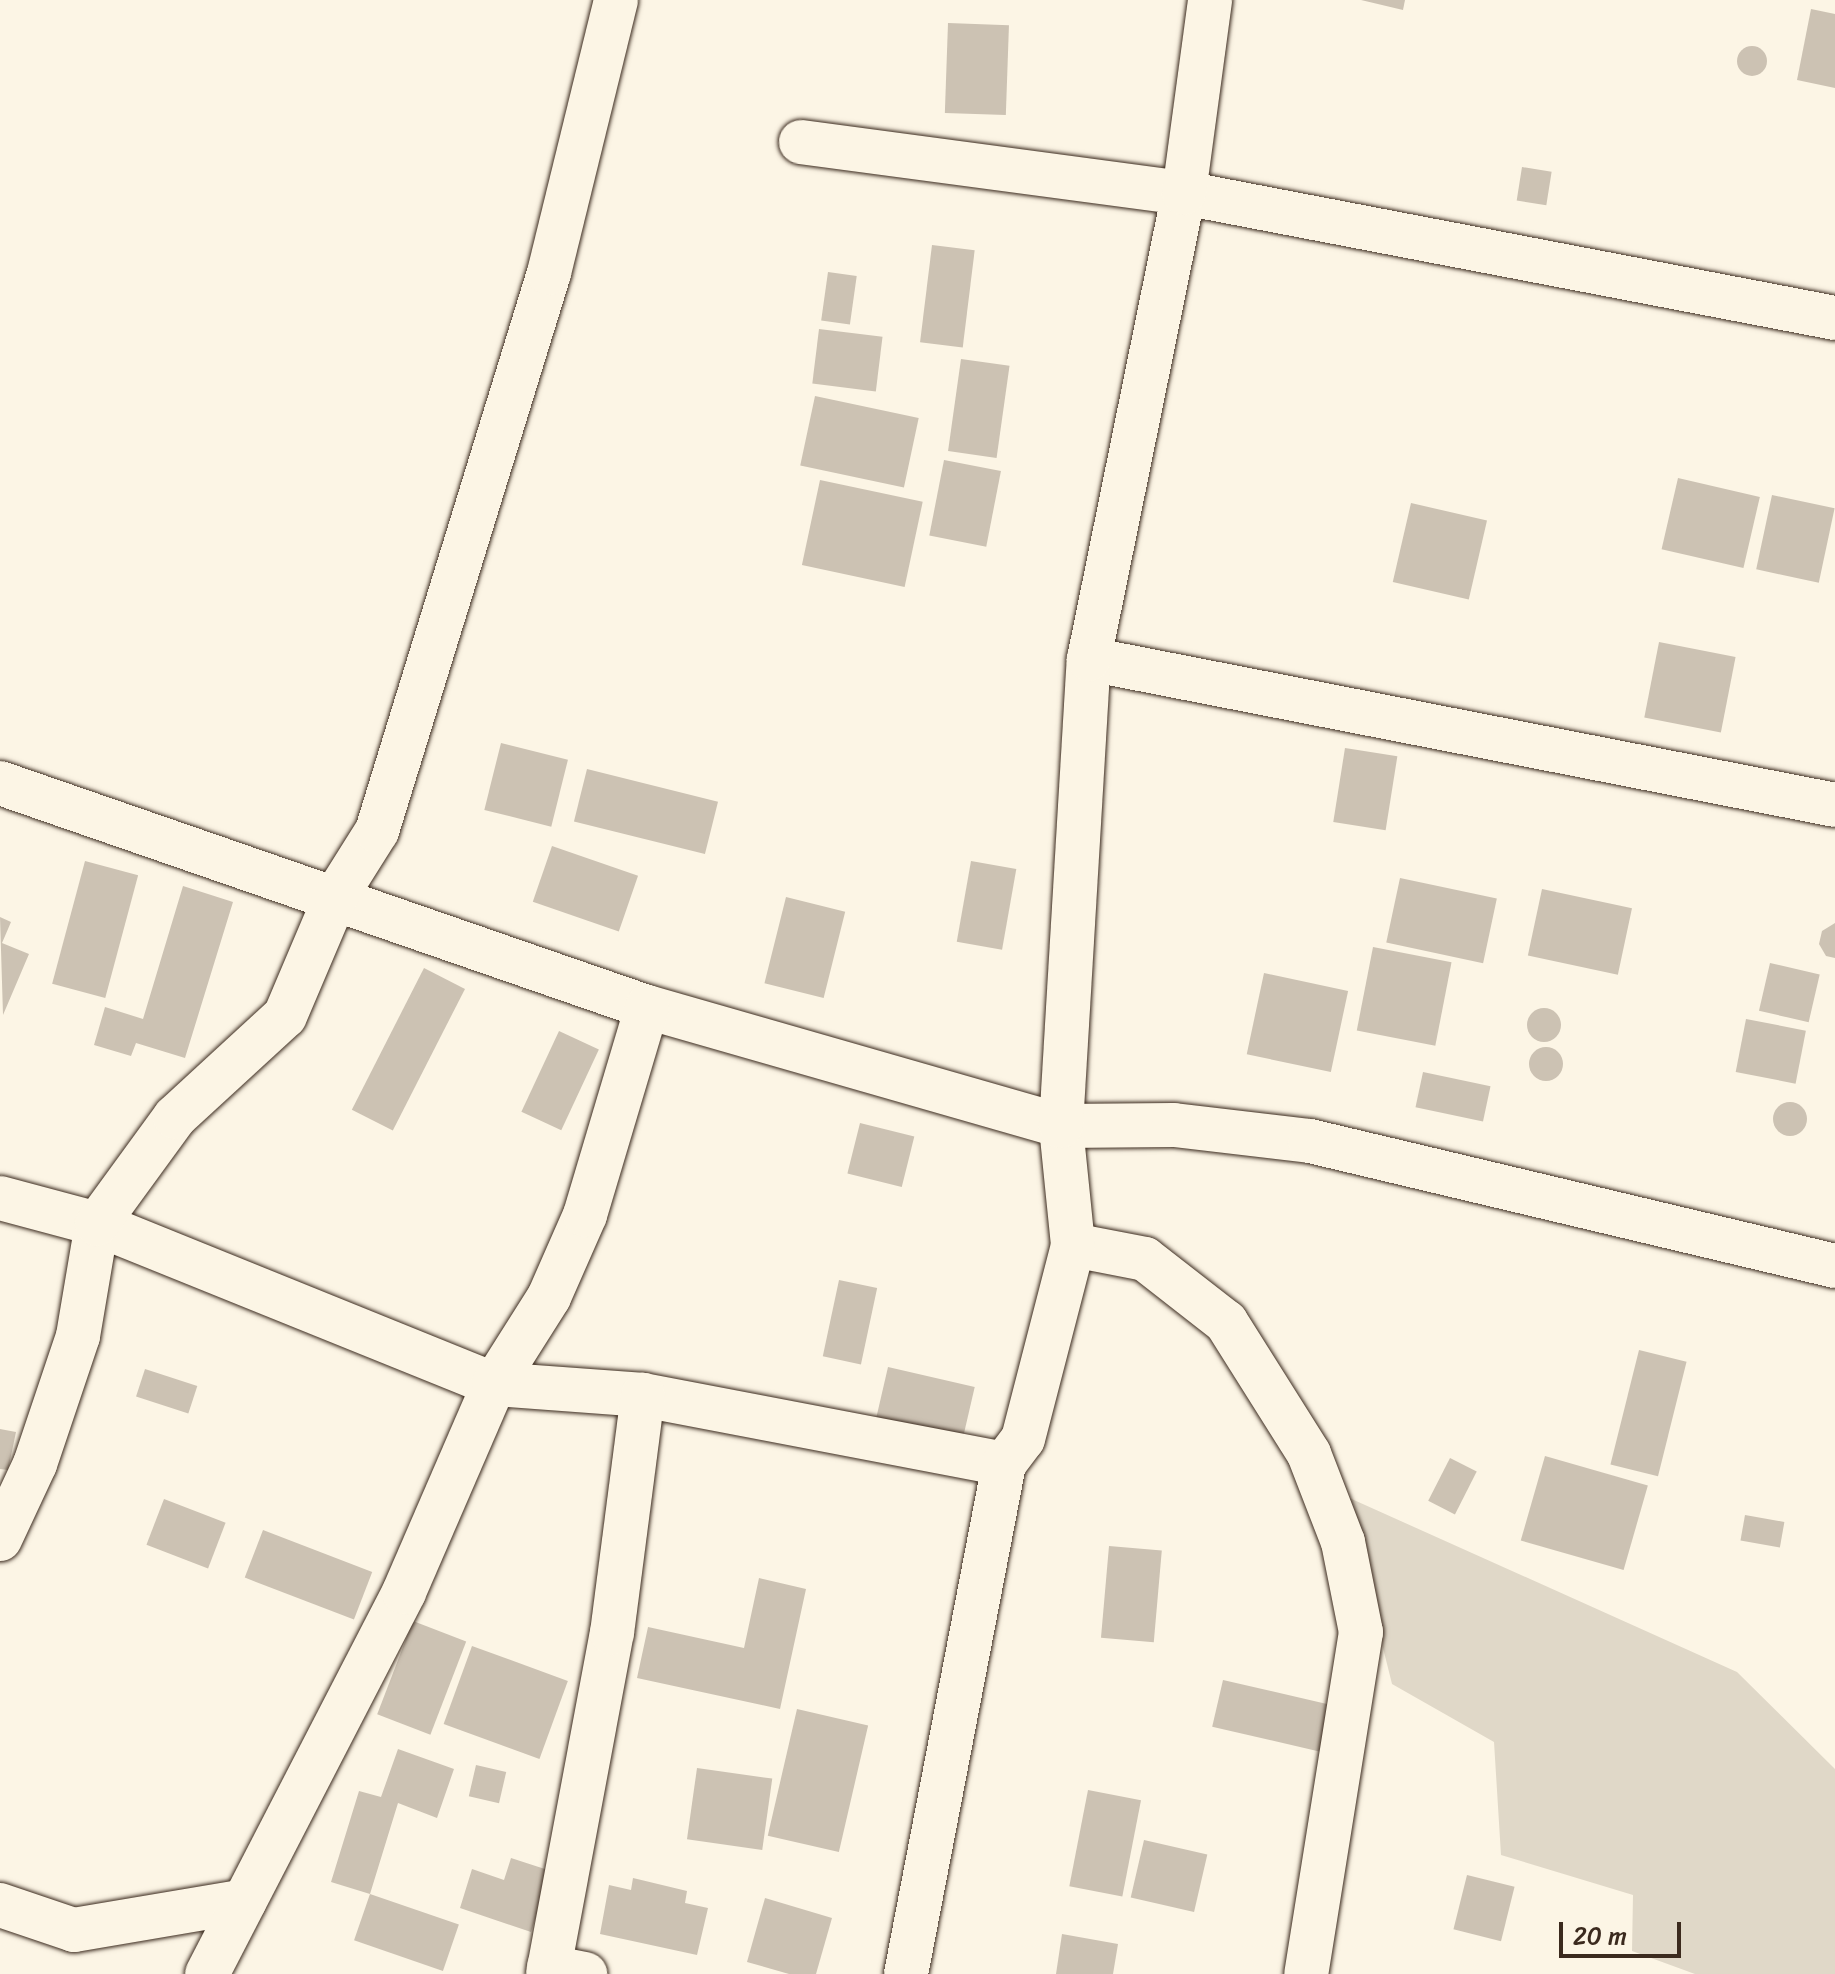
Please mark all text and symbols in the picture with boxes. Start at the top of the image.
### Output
scale bar [1563,1906,1685,1956]
text: 20 m [1573,1915,1627,1957]

